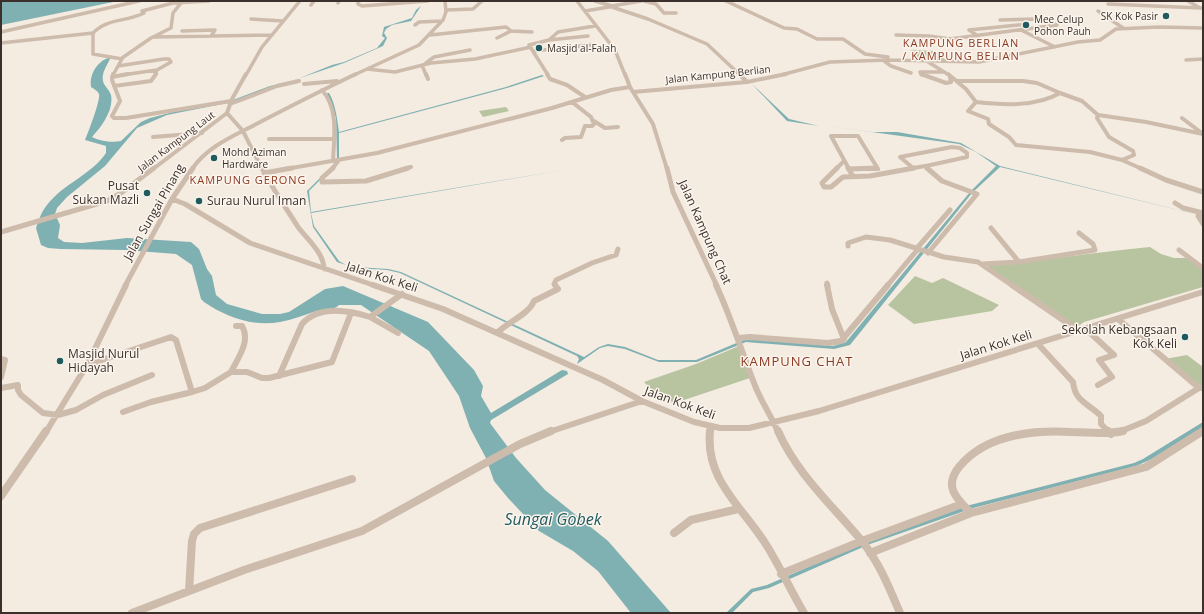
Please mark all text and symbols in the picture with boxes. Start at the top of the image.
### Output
place label: SK Kok Pasir [1101,9,1158,23]
marker: SK Kok Pasir [1161,11,1171,21]
place label: Mee Celup Pohon Pauh [1034,12,1091,38]
marker: Mee Celup Pohon Pauh [1021,20,1031,30]
district label: KAMPUNG BERLIAN / KAMPUNG BELIAN [902,35,1020,63]
place label: Masjid al-Falah [547,41,616,55]
marker: Masjid al-Falah [534,43,544,53]
street label: Jalan Kampung Berlian [664,62,771,87]
street label: Jalan Kampung Laut [134,107,218,175]
place label: Mohd Aziman Hardware [222,145,286,171]
marker: Mohd Aziman Hardware [209,153,219,163]
street label: Jalan Sungai Pinang [118,160,188,264]
district label: KAMPUNG GERONG [189,172,307,187]
street label: Jalan Kampung Chat [674,176,736,287]
place label: Pusat Sukan Mazli [72,177,139,208]
marker: Pusat Sukan Mazli [142,188,152,198]
place label: Surau Nurul Iman [207,192,306,209]
marker: Surau Nurul Iman [194,196,204,206]
street label: Jalan Kok Keli [343,257,420,296]
place label: Sekolah Kebangsaan Kok Keli [1062,321,1177,352]
street label: Jalan Kok Keli [957,326,1034,364]
marker: Sekolah Kebangsaan Kok Keli [1180,332,1190,342]
place label: Masjid Nurul Hidayah [68,345,139,376]
district label: KAMPUNG CHAT [741,352,853,370]
marker: Masjid Nurul Hidayah [55,356,65,366]
street label: Jalan Kok Keli [641,382,718,423]
water label: Sungai Gobek [505,508,603,530]

